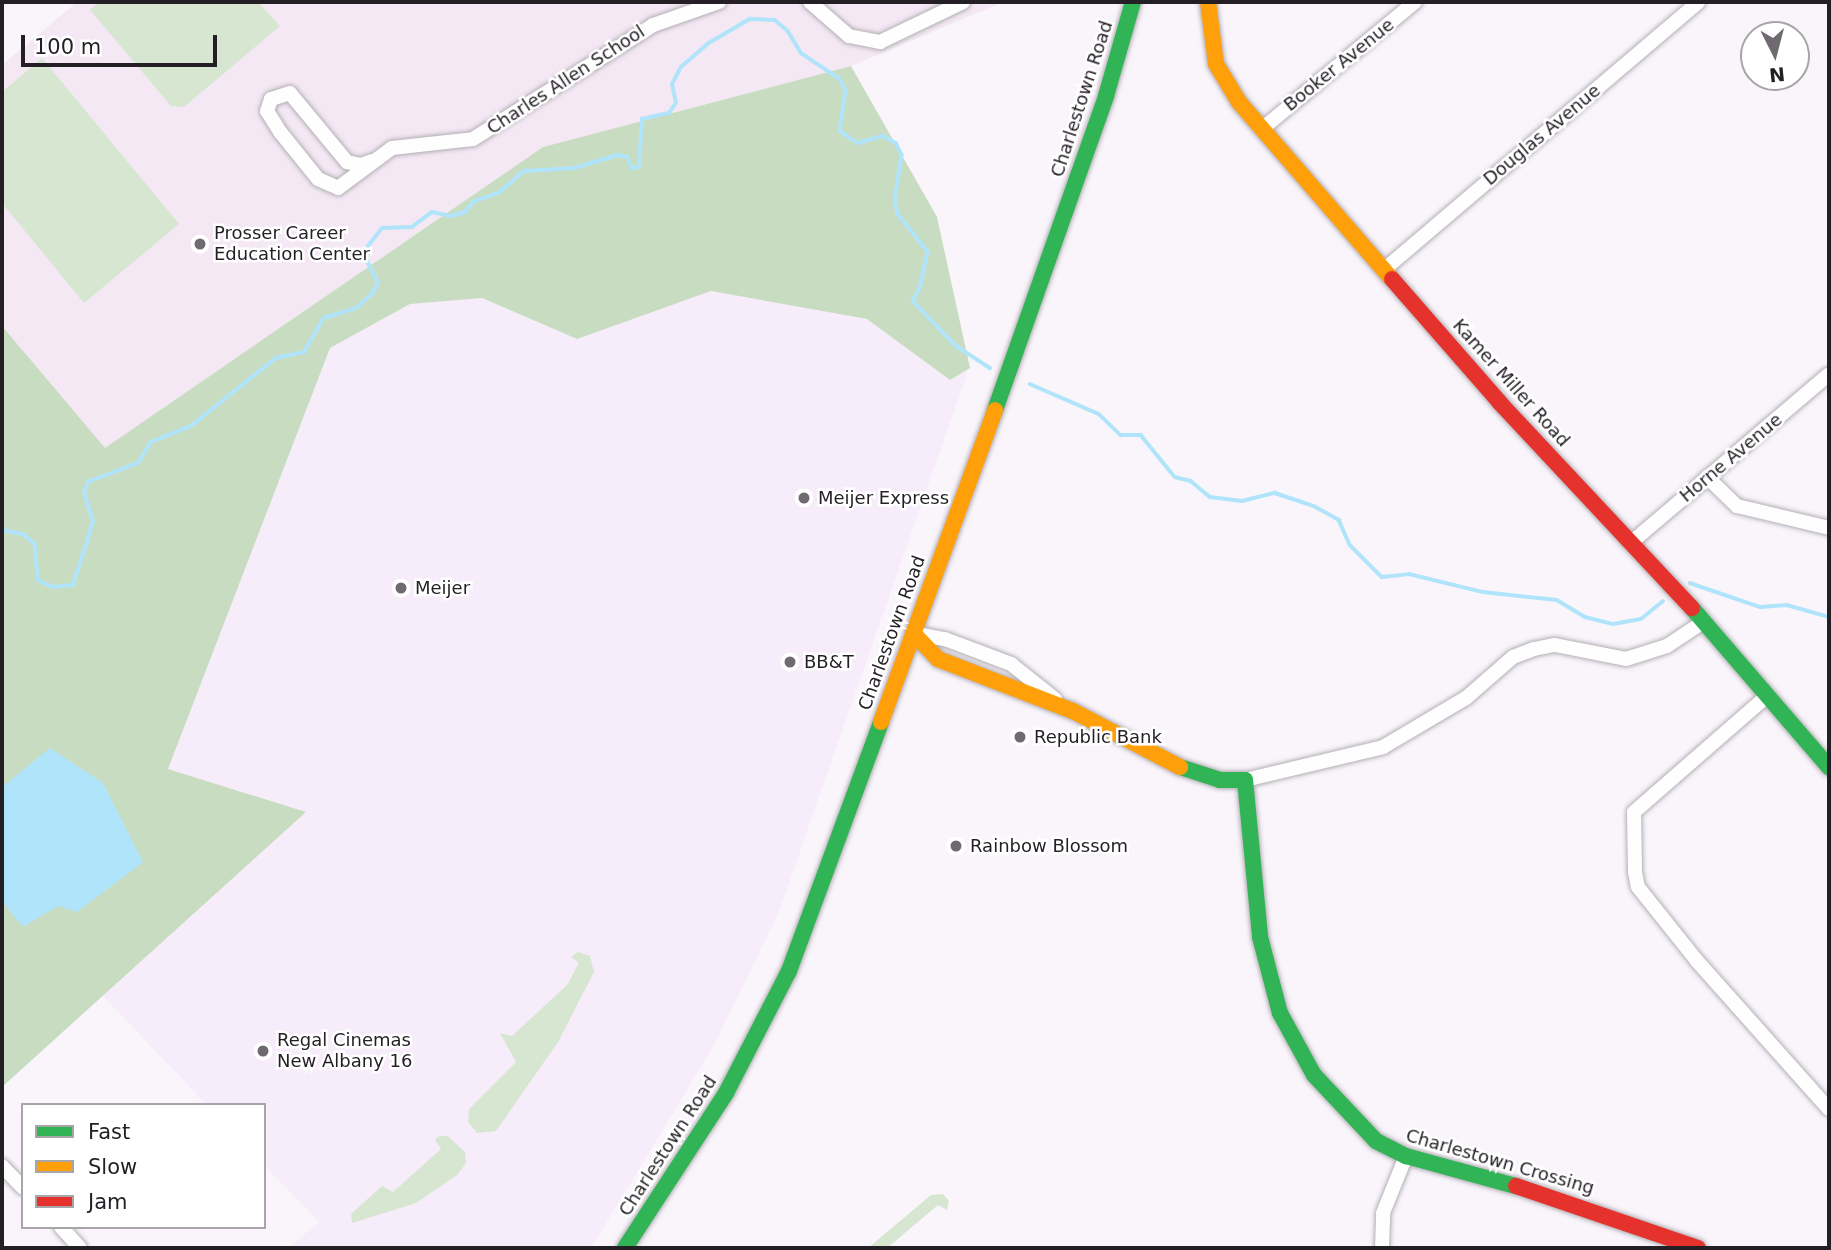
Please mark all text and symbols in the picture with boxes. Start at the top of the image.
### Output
street label: Booker Avenue [1280,14,1398,116]
street label: Charlestown Road [1047,18,1117,180]
scale bar [24,21,220,65]
street label: Charles Allen School [483,21,649,139]
north arrow [1740,21,1810,91]
text: 100 m [34,35,101,59]
text: N [1768,63,1786,87]
street label: Douglas Avenue [1479,80,1605,190]
place label: Prosser Career Education Center [214,223,370,266]
marker: Prosser Career Education Center [192,236,208,252]
street label: Kamer Miller Road [1448,315,1574,451]
street label: Horne Avenue [1676,409,1786,507]
place label: Meijer Express [818,487,949,509]
marker: Meijer Express [796,490,812,506]
street label: Charlestown Road [854,553,930,713]
place label: Meijer [415,577,470,599]
marker: Meijer [393,580,409,596]
place label: BB&T [804,651,854,673]
marker: BB&T [782,654,798,670]
place label: Republic Bank [1034,726,1162,748]
marker: Republic Bank [1012,729,1028,745]
place label: Rainbow Blossom [970,835,1128,857]
marker: Rainbow Blossom [948,838,964,854]
place label: Regal Cinemas New Albany 16 [277,1030,412,1072]
marker: Regal Cinemas New Albany 16 [255,1043,271,1059]
street label: Charlestown Road [615,1072,721,1220]
legend [21,1103,266,1229]
text: Fast [88,1120,130,1144]
street label: Charlestown Crossing [1403,1125,1597,1199]
text: Slow [88,1155,137,1179]
text: Jam [88,1190,128,1214]

